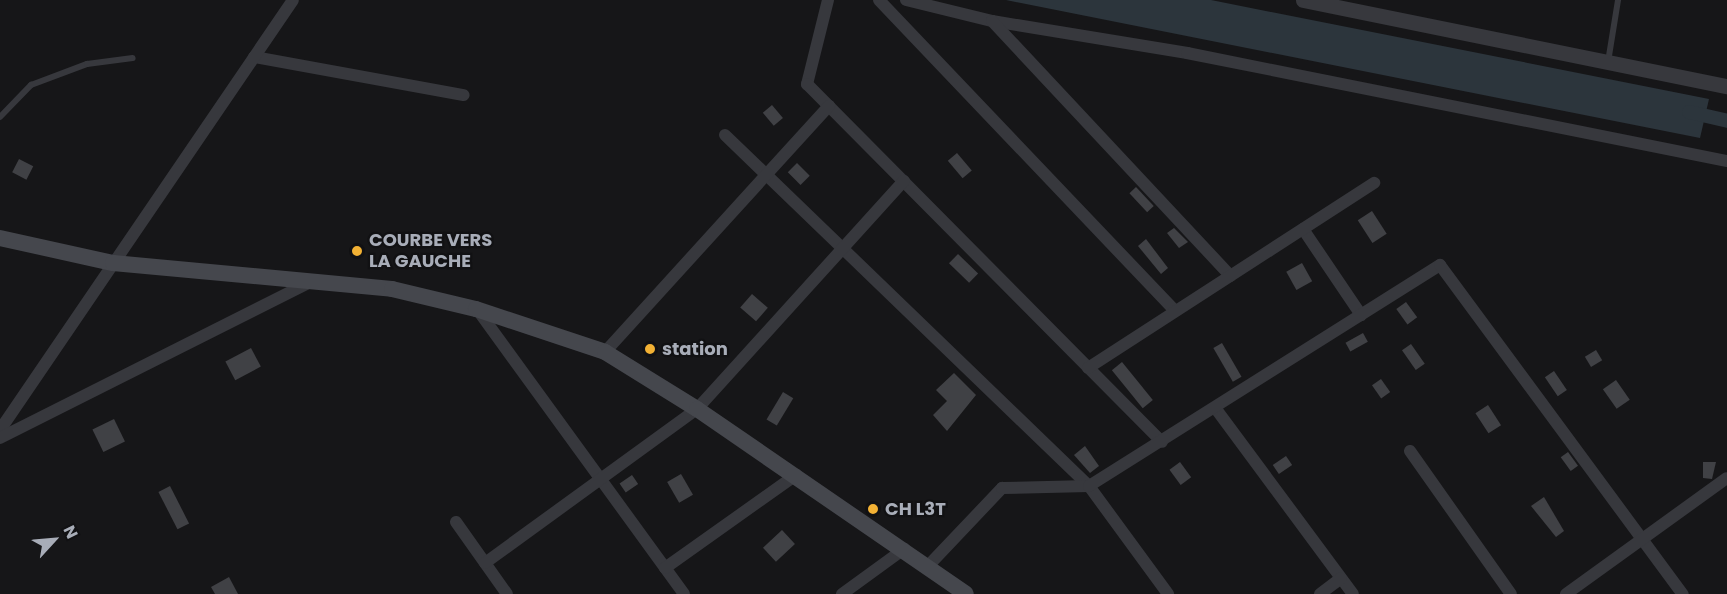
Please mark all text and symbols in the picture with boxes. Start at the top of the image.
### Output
place label: COURBE VERS LA GAUCHE [369,230,492,272]
marker: COURBE VERS LA GAUCHE [350,244,364,258]
place label: station [662,338,728,360]
marker: station [643,342,657,356]
place label: CH L3T [885,498,946,520]
marker: CH L3T [866,502,880,516]
north arrow [24,510,84,570]
text: N [58,521,84,542]

